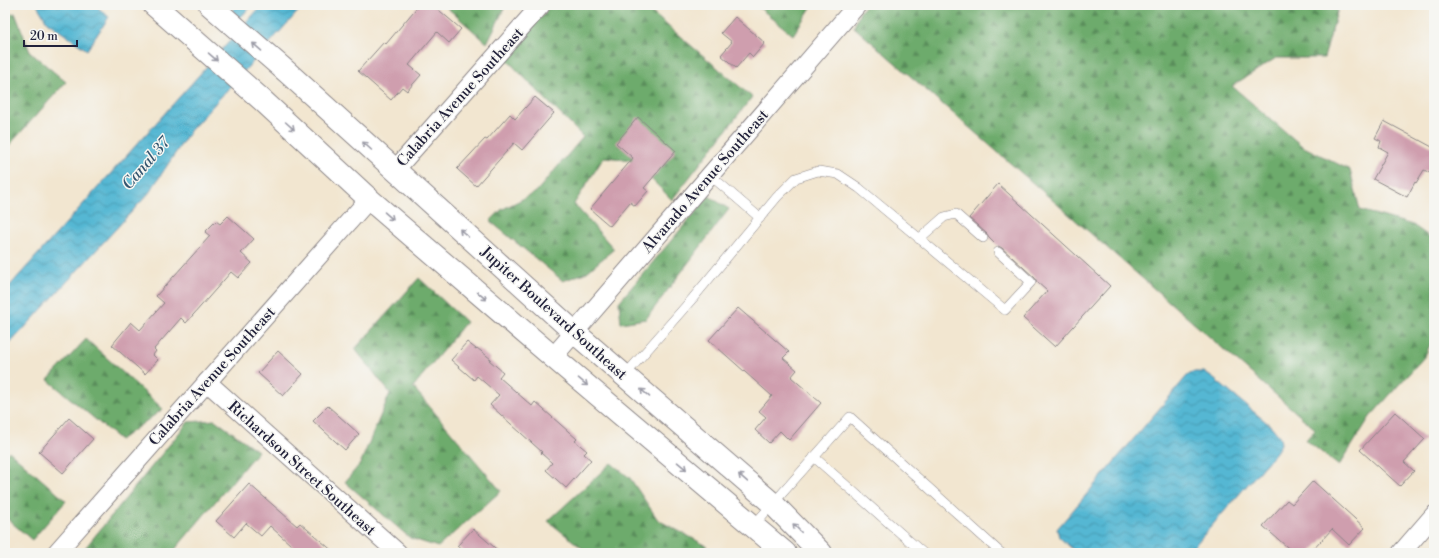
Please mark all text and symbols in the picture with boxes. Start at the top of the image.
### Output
scale bar [24,22,77,48]
street label: Calabria Avenue Southeast [393,23,528,171]
text: 20 m [30,29,58,44]
one-way arrow [252,42,263,51]
one-way arrow [208,53,218,62]
street label: Alvarado Avenue Southeast [637,105,773,258]
one-way arrow [285,121,295,131]
water label: Canal 37 [118,132,175,194]
one-way arrow [362,141,373,150]
one-way arrow [384,212,395,221]
one-way arrow [459,228,469,237]
street label: Jupiter Boulevard Southeast [476,242,631,385]
one-way arrow [477,291,487,300]
street label: Calabria Avenue Southeast [145,302,280,450]
one-way arrow [577,378,588,387]
one-way arrow [640,388,650,398]
street label: Richardson Street Southeast [224,397,380,540]
one-way arrow [677,461,688,470]
one-way arrow [738,474,749,483]
one-way arrow [792,523,802,533]

